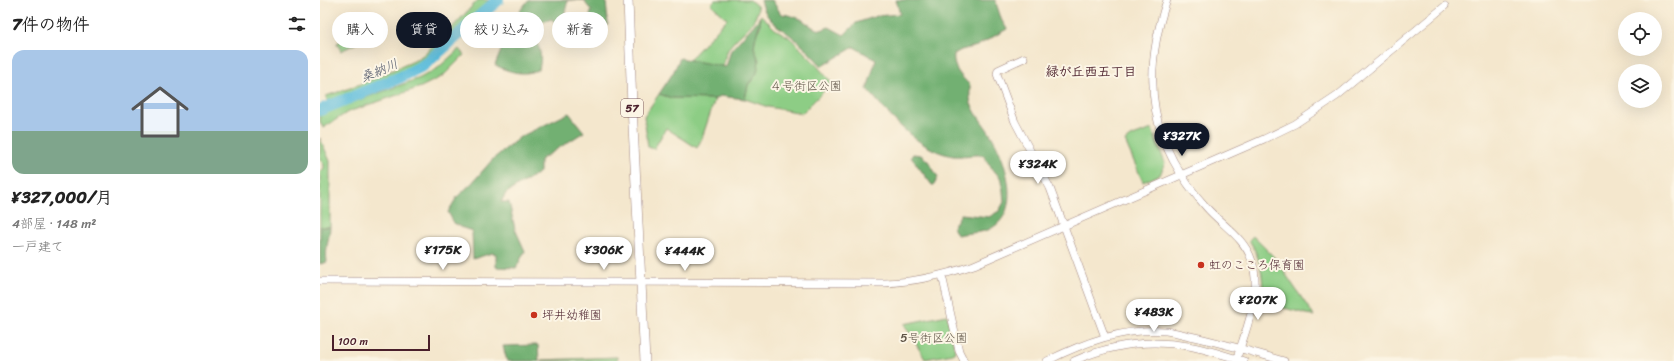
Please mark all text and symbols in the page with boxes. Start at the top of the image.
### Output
text: 7件の物件 [12,9,90,39]
chip: 購入 [332,12,388,48]
chip: 賃貸 [396,12,452,48]
chip: 絞り込み [460,12,544,48]
chip: 新着 [552,12,608,48]
map controls [1618,12,1662,108]
button: locate [1618,12,1662,56]
icon: filters [286,13,308,35]
water label: 桑納川 [357,52,402,89]
district label: 緑が丘西五丁目 [1045,60,1137,83]
button: layers [1618,64,1662,108]
park label: ４号街区公園 [770,75,842,97]
icon: home [124,76,196,148]
road number: 57 [621,99,643,117]
pin: ¥327K [1154,123,1210,157]
text: ¥327K [1163,124,1201,147]
pin: ¥324K [1010,151,1066,185]
text: ¥324K [1019,152,1057,175]
text: ¥327,000/月 [12,182,113,212]
text: 4部屋 · 148 m² [12,212,96,235]
text: 一戸建て [12,235,64,258]
pin: ¥175K [415,237,471,271]
pin: ¥306K [576,237,632,271]
text: ¥175K [425,238,461,261]
text: ¥306K [585,238,623,261]
pin: ¥444K [657,238,713,272]
text: ¥444K [665,239,705,262]
place label: 虹のこころ保育園 [1209,254,1305,276]
marker: 虹のこころ保育園 [1196,260,1206,270]
pin: ¥207K [1230,287,1286,321]
text: ¥207K [1239,288,1277,311]
pin: ¥483K [1126,299,1182,333]
text: ¥483K [1135,300,1173,323]
place label: 坪井幼稚園 [542,304,602,326]
marker: 坪井幼稚園 [529,310,539,320]
park label: 5号街区公園 [900,327,968,349]
text: 100 m [338,332,368,351]
scale bar [332,333,430,352]

